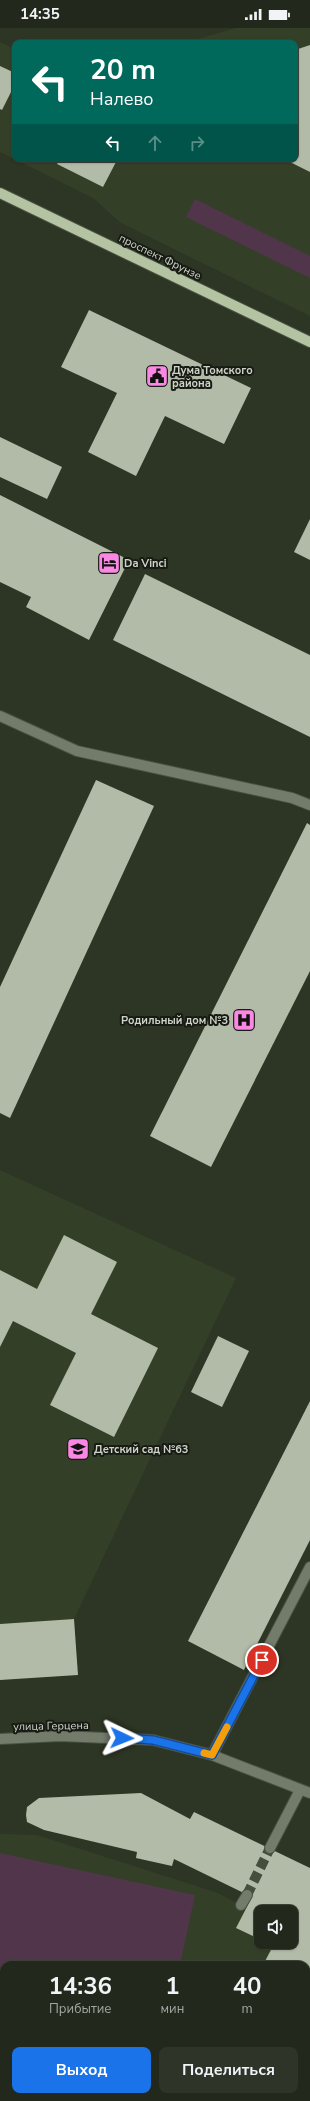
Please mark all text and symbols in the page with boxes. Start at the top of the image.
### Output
text: 14:35 [20,4,60,24]
text: 20 m [90,51,156,89]
icon: left [24,56,76,108]
text: Налево [90,87,154,111]
icon: left [102,132,124,154]
icon: ahead [144,132,166,154]
icon: right [186,132,208,154]
street label: проспект Фрунзе [116,231,204,283]
public building icon: Дума Томского района [144,363,170,389]
place label: Дума Томского района [172,363,253,391]
hotel icon: Da Vinci [96,550,122,576]
place label: Da Vinci [124,556,167,571]
hospital icon: Родильный дом №3 [231,1007,257,1033]
place label: Родильный дом №3 [121,1013,228,1028]
school or university icon: Детский сад №63 [65,1436,91,1462]
place label: Детский сад №63 [94,1442,188,1457]
pin [245,1643,279,1677]
icon: arrive [251,1649,273,1671]
position arrow [101,1717,143,1759]
street label: улица Герцена [13,1718,89,1734]
map controls [254,1905,298,1949]
button: sound [254,1905,298,1949]
text: 14:36 [48,1970,112,2002]
text: 1 [165,1970,180,2002]
text: 40 [233,1970,262,2002]
text: Прибытие [49,2000,111,2018]
text: мин [160,2000,184,2018]
text: m [242,2000,253,2018]
button: Выход [12,2047,151,2093]
button: Поделиться [159,2047,298,2093]

